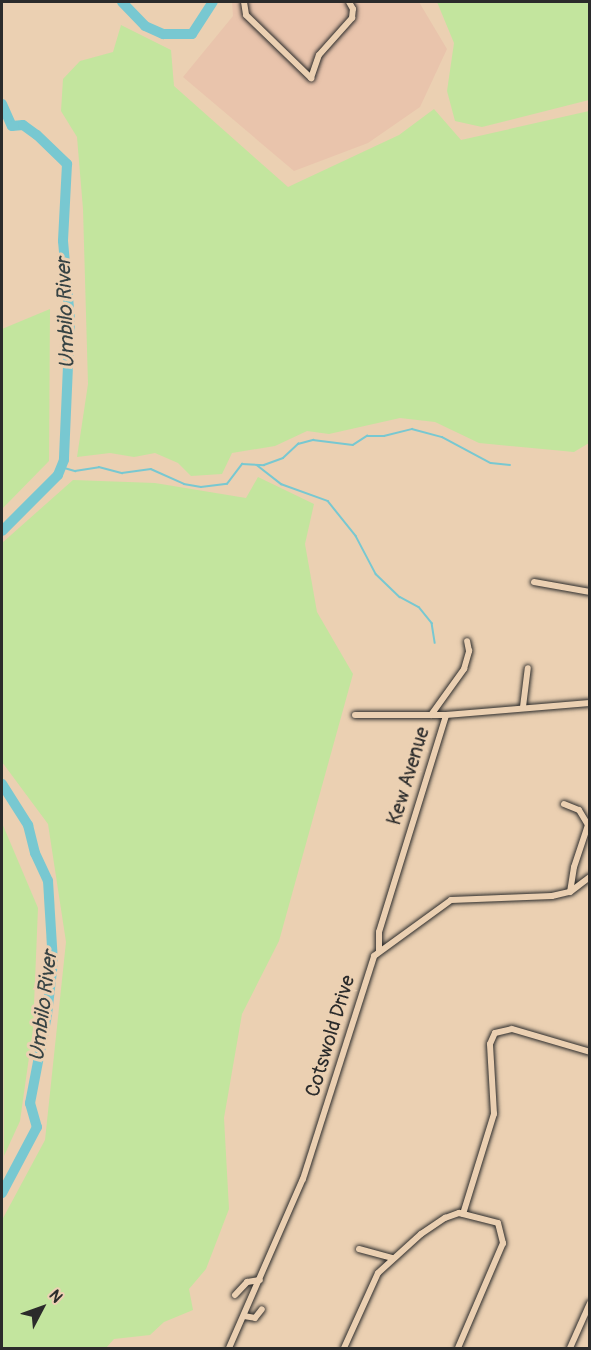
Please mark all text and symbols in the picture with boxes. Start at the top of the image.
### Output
water label: Umbilo River [51,257,81,369]
street label: Kew Avenue [382,724,434,828]
water label: Umbilo River [25,949,63,1063]
street label: Cotswold Drive [300,972,360,1100]
north arrow [12,1278,72,1338]
text: N [44,1286,67,1307]

